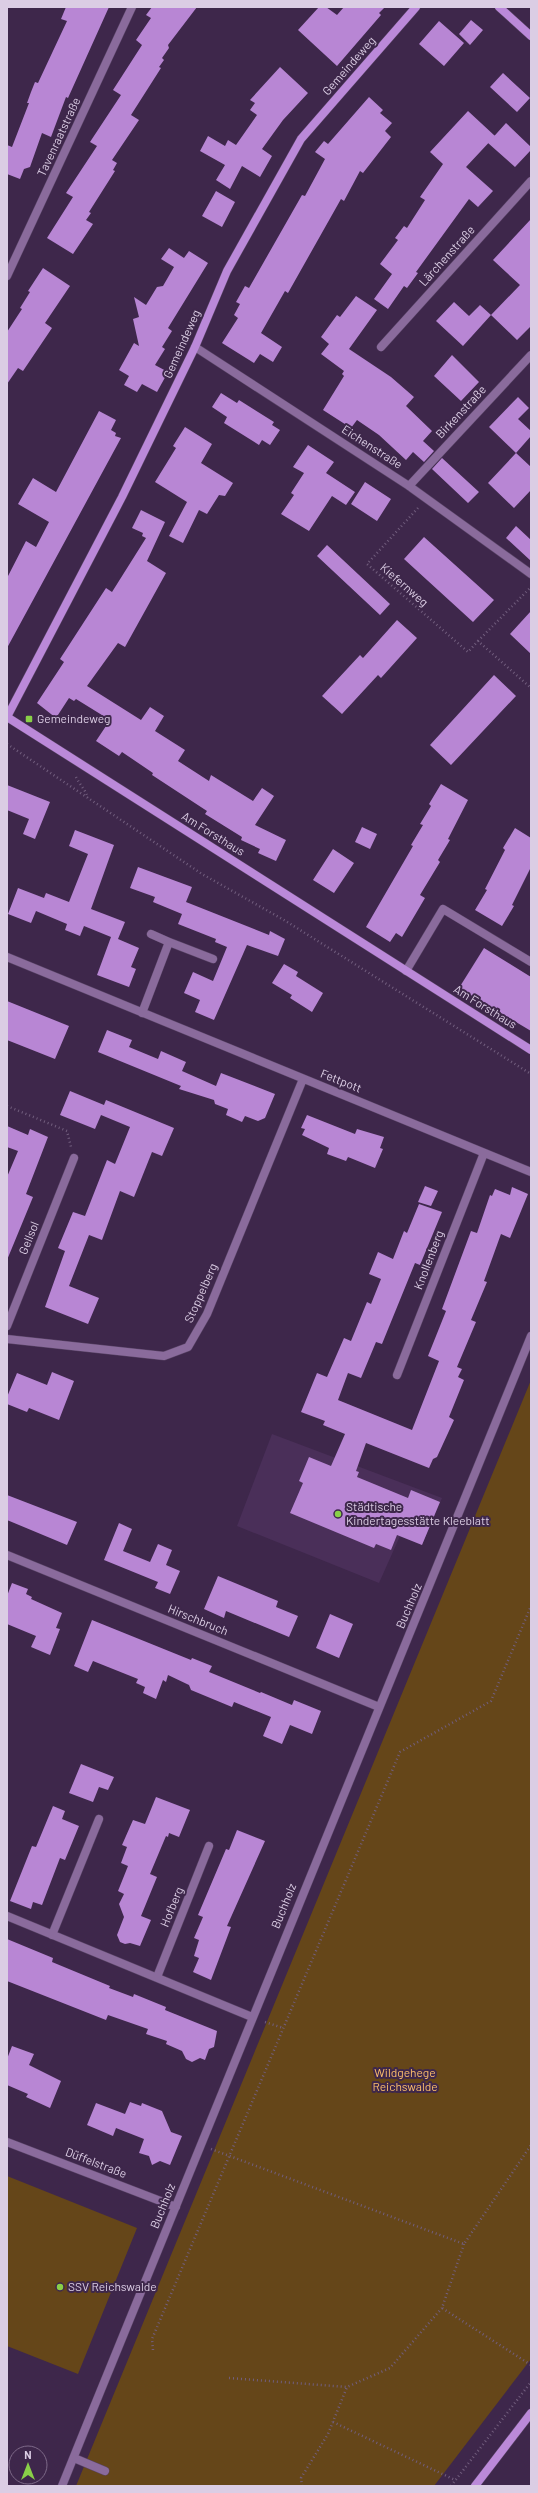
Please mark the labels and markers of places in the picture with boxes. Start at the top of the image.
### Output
place label: Gemeindeweg [37,711,110,725]
marker: Gemeindeweg [24,714,34,724]
place label: Städtische Kindertagesstätte Kleeblatt [346,1499,490,1527]
marker: Städtische Kindertagesstätte Kleeblatt [333,1509,343,1519]
place label: SSV Reichswalde [68,2279,157,2293]
marker: SSV Reichswalde [55,2282,65,2292]

